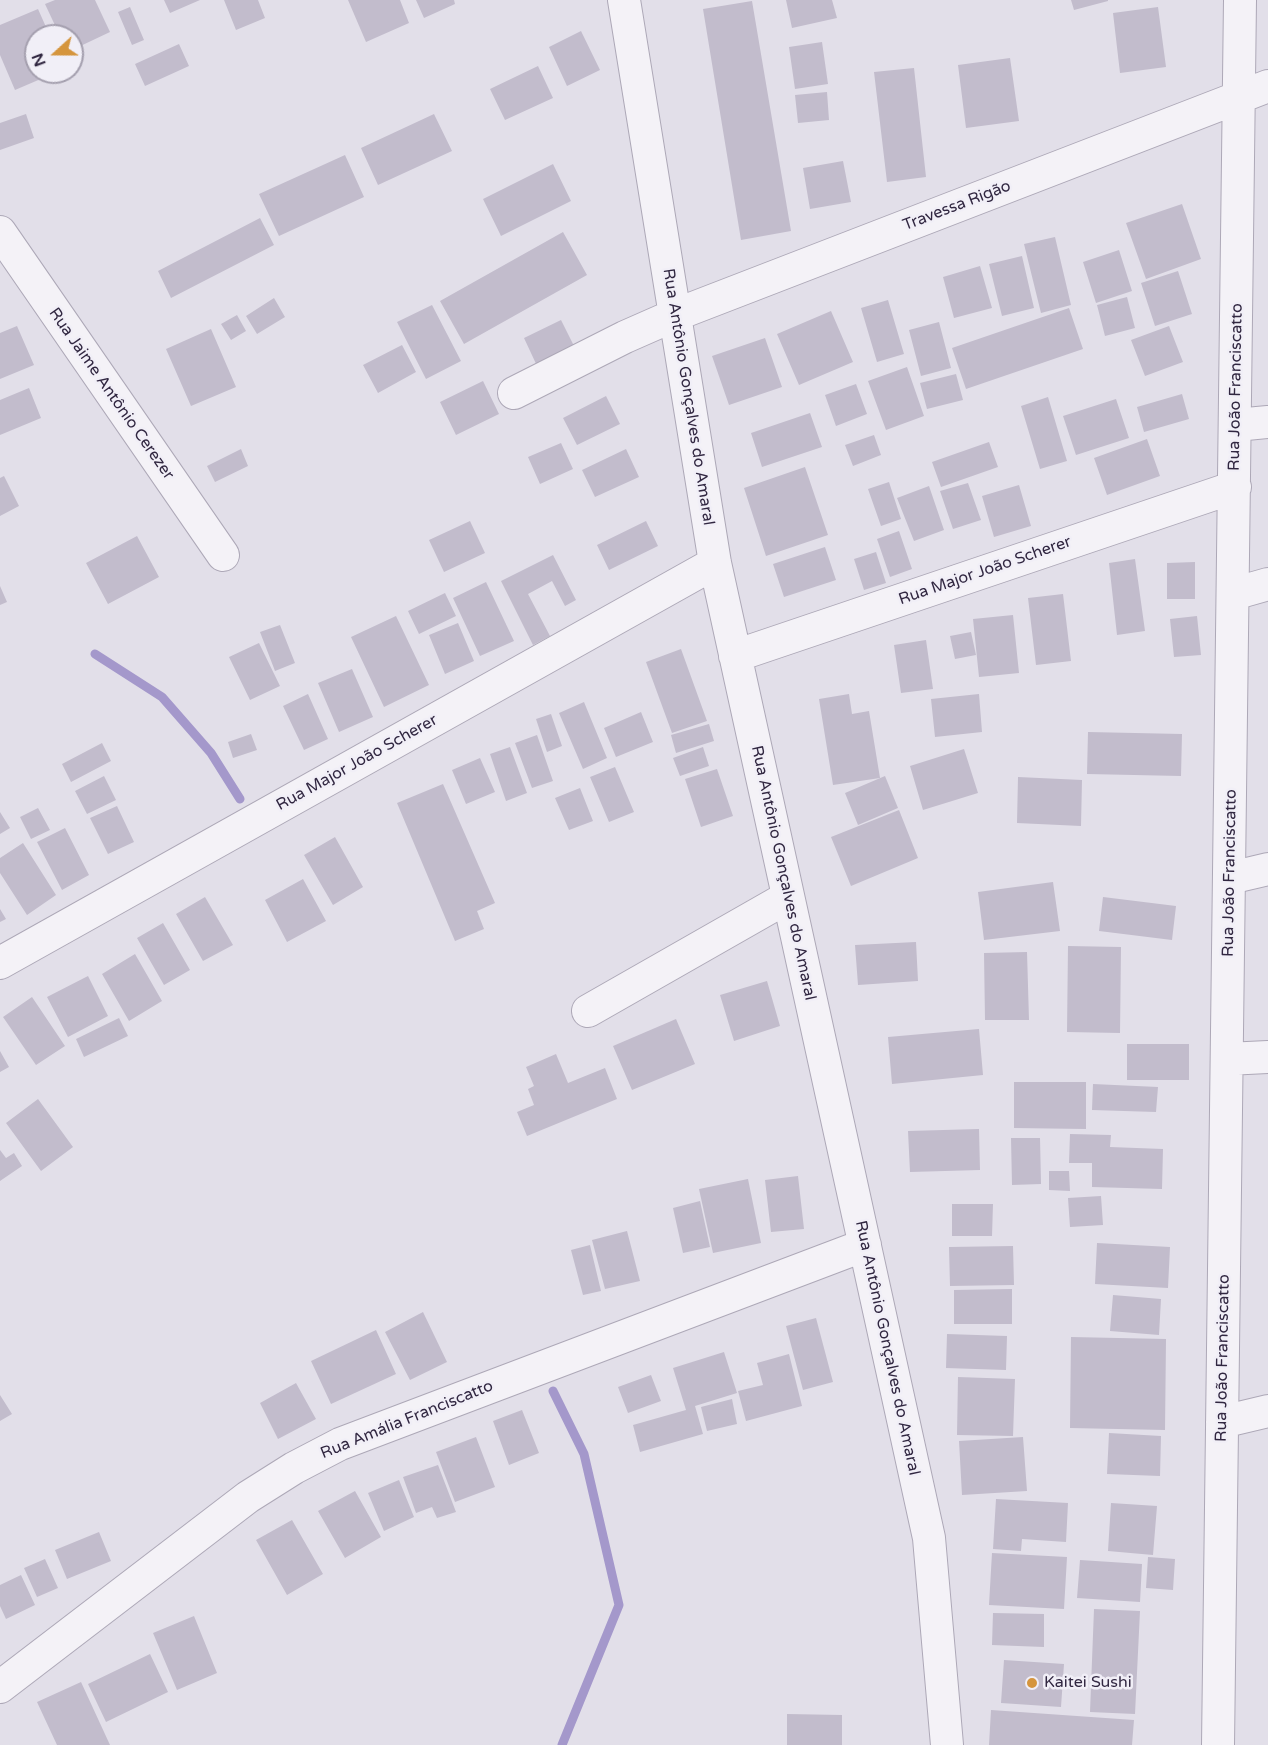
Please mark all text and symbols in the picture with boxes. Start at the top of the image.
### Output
north arrow [24,24,84,84]
text: N [27,50,51,69]
street label: Travessa Rigão [900,177,1014,235]
street label: Rua Antônio Gonçalves do Amaral [658,267,718,527]
street label: Rua João Franciscatto [1225,303,1247,471]
street label: Rua Jaime Antônio Cerezer [44,304,178,484]
street label: Rua Major João Scherer [896,532,1074,610]
street label: Rua Major João Scherer [273,711,441,815]
street label: Rua Antônio Gonçalves do Amaral [747,744,819,1002]
street label: Rua João Franciscatto [1219,789,1241,957]
street label: Rua Antônio Gonçalves do Amaral [851,1219,923,1477]
street label: Rua João Franciscatto [1212,1274,1234,1442]
street label: Rua Amália Franciscatto [318,1377,496,1463]
place label: Kaitei Sushi [1044,1673,1132,1693]
marker: Kaitei Sushi [1025,1676,1039,1690]

